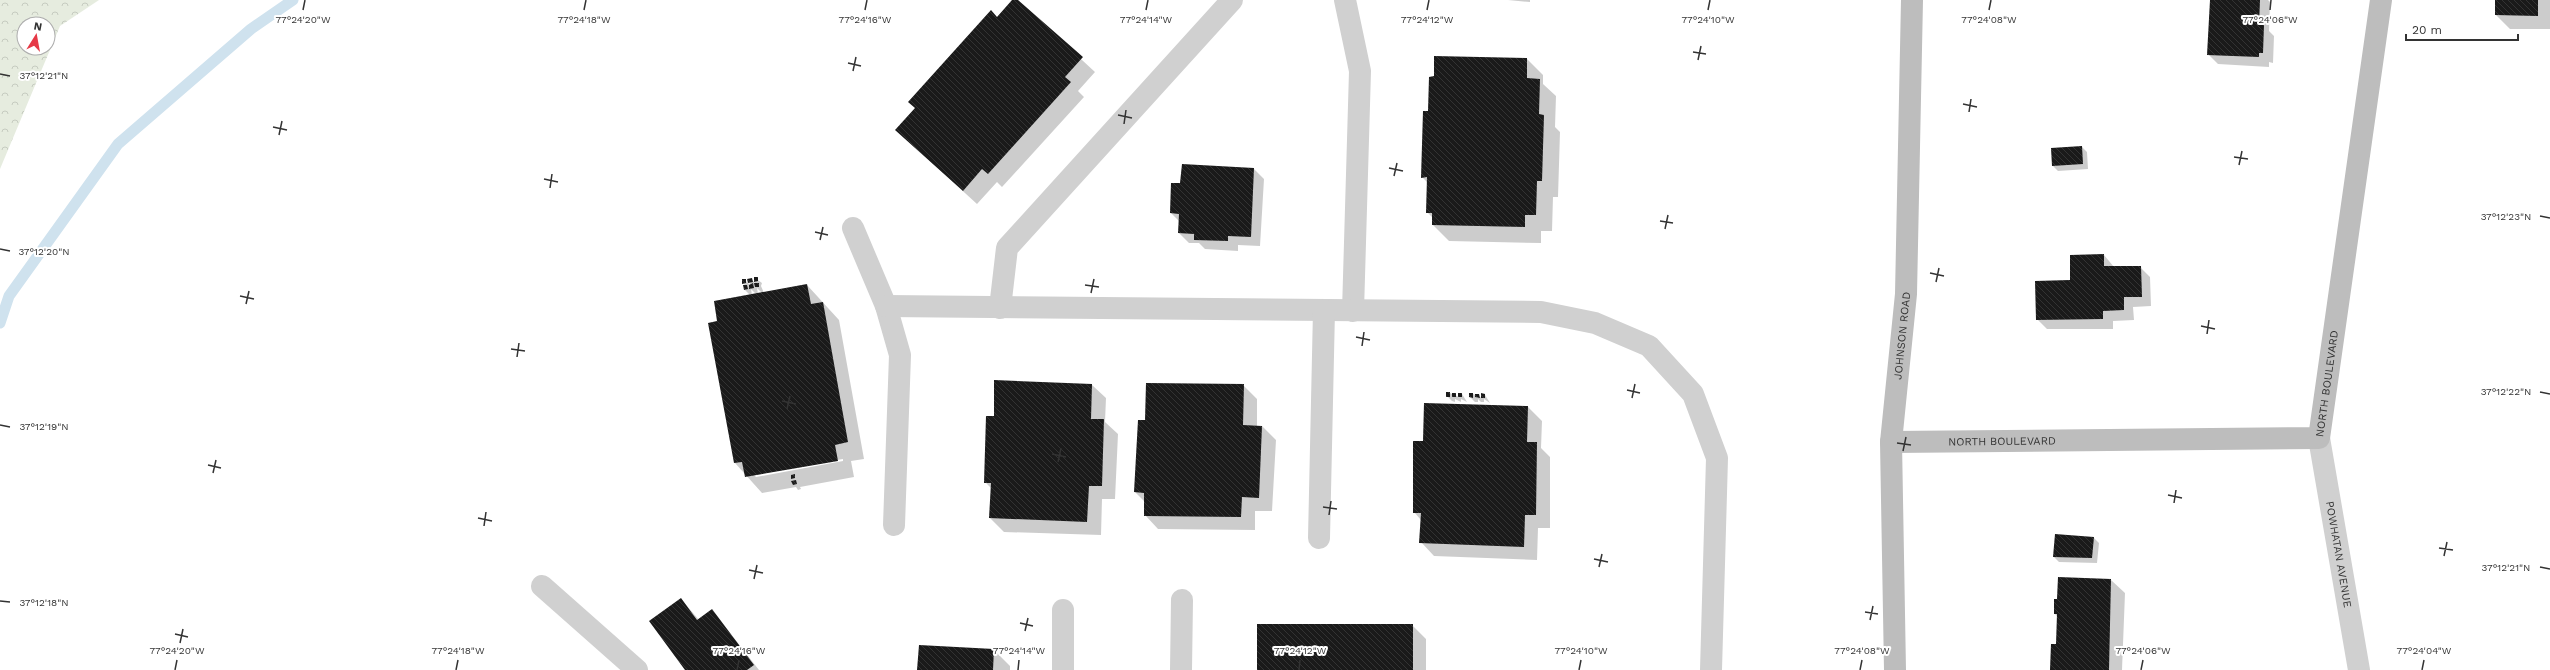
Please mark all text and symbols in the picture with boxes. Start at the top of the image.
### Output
text: 77°24'20"W [276,14,331,25]
text: 77°24'18"W [558,14,611,25]
text: 77°24'16"W [839,14,892,25]
text: 77°24'14"W [1120,14,1173,25]
text: 77°24'12"W [1401,14,1454,25]
text: 77°24'10"W [1681,14,1735,25]
text: 77°24'08"W [1961,14,2017,25]
text: 77°24'06"W [2242,14,2298,25]
north arrow [16,16,56,56]
scale bar [2406,16,2518,42]
text: N [33,20,43,34]
text: 20 m [2412,23,2442,37]
text: 37°12'21"N [20,70,68,81]
text: 37°12'23"N [2481,211,2531,222]
text: 37°12'20"N [18,246,70,257]
street label: JOHNSON ROAD [1891,291,1913,380]
street label: NORTH BOULEVARD [2313,329,2341,438]
text: 37°12'22"N [2481,386,2531,397]
text: 37°12'19"N [19,421,69,432]
street label: NORTH BOULEVARD [1948,434,2056,448]
street label: POWHATAN AVENUE [2323,500,2354,609]
text: 37°12'21"N [2482,562,2530,573]
text: 37°12'18"N [19,597,69,608]
text: 77°24'20"W [150,645,205,656]
text: 77°24'18"W [432,645,485,656]
text: 77°24'16"W [713,645,766,656]
text: 77°24'14"W [993,645,1046,656]
text: 77°24'12"W [1274,645,1327,656]
text: 77°24'10"W [1554,645,1608,656]
text: 77°24'08"W [1834,645,1890,656]
text: 77°24'06"W [2115,645,2171,656]
text: 77°24'04"W [2397,645,2452,656]

